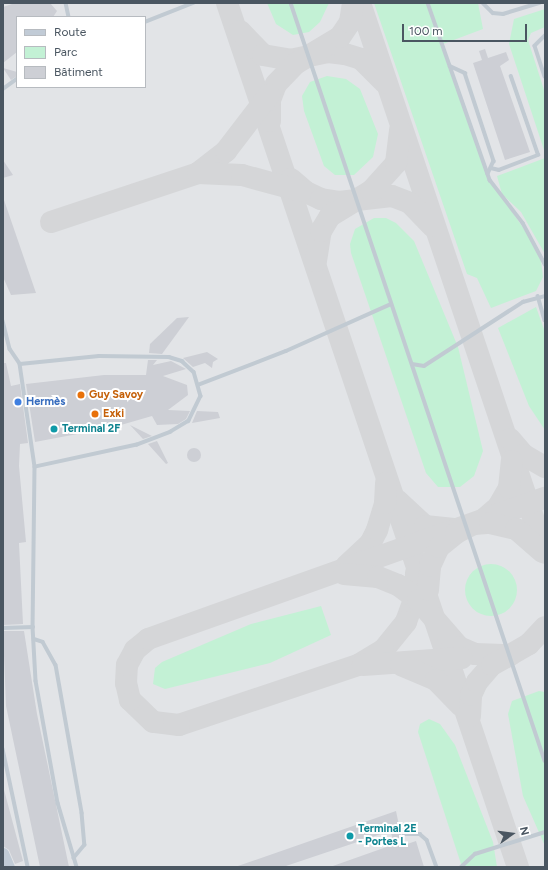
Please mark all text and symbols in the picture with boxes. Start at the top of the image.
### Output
legend [16,16,146,88]
scale bar [404,16,529,42]
text: 100 m [409,24,443,38]
text: Route [54,25,86,39]
text: Parc [54,45,78,59]
text: Bâtiment [54,65,103,79]
place label: Guy Savoy [89,388,143,402]
marker: Guy Savoy [76,390,86,400]
place label: Hermès [26,395,65,409]
marker: Hermès [13,397,23,407]
place label: Exki [103,407,124,421]
marker: Exki [90,409,100,419]
place label: Terminal 2F [62,422,120,436]
marker: Terminal 2F [49,424,59,434]
north arrow [492,814,532,854]
place label: Terminal 2E - Portes L [358,823,417,849]
text: N [517,825,531,837]
marker: Terminal 2E - Portes L [345,831,355,841]

